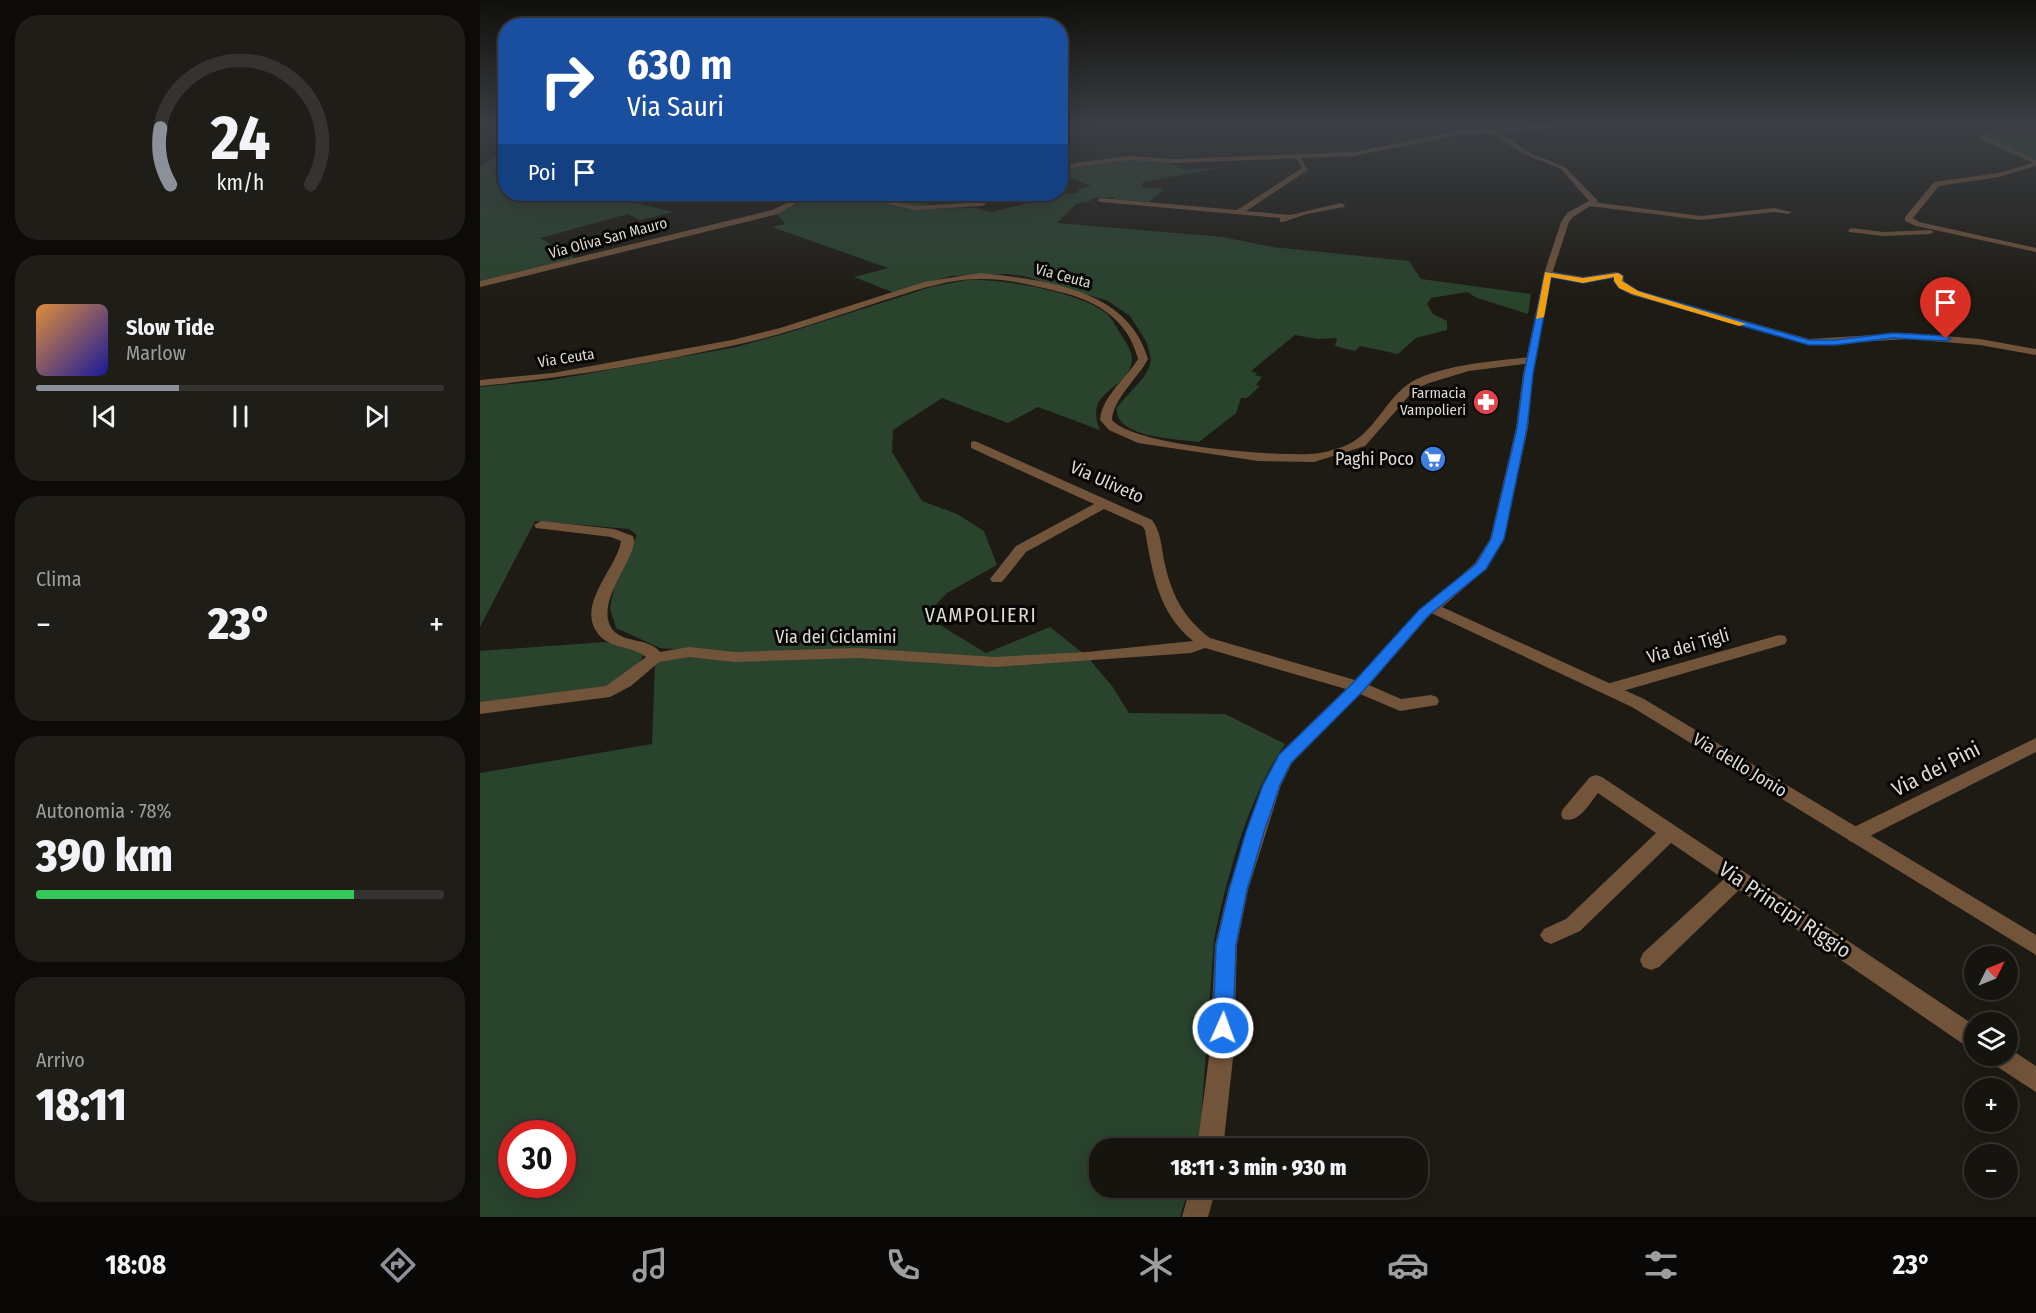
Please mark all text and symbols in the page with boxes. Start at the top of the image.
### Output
text: 630 m [627,40,732,90]
icon: right [528,42,606,120]
text: Via Sauri [627,91,724,123]
text: 24 [209,101,270,176]
icon: arrive [568,156,601,189]
text: Poi [528,159,556,186]
text: km/h [216,170,264,196]
street label: Via Oliva San Mauro [547,214,669,262]
street label: Via Ceuta [1033,260,1093,292]
pin [1920,277,1971,339]
icon: arrive [1929,286,1962,319]
text: Slow Tide [126,314,214,341]
text: Marlow [126,341,186,365]
street label: Via Ceuta [536,345,596,371]
place label: Farmacia Vampolieri [1400,384,1466,419]
pharmacy icon: Farmacia Vampolieri [1471,387,1501,417]
icon: previous [88,400,121,433]
icon: pause [224,400,257,433]
icon: next [360,400,393,433]
supermarket icon: Paghi Poco [1418,444,1448,474]
place label: Paghi Poco [1335,448,1414,470]
street label: Via Uliveto [1067,456,1147,508]
text: Clima [36,567,81,591]
text: 23° [208,597,272,651]
district label: VAMPOLIERI [925,603,1037,627]
text: − [36,605,51,645]
text: + [429,605,444,645]
street label: Via dei Tigli [1644,624,1732,668]
street label: Via dei Ciclamini [775,626,897,648]
street label: Via dello Jonio [1689,728,1791,802]
street label: Via dei Pini [1887,736,1985,802]
text: Autonomia · 78% [36,799,171,823]
text: 390 km [36,829,173,883]
street label: Via Principi Riggio [1714,856,1856,964]
north arrow [1964,946,2018,1000]
map controls [1964,946,2018,1198]
position arrow [1191,996,1255,1060]
button: layers [1964,1012,2018,1066]
text: Arrivo [36,1048,85,1072]
text: 18:11 [36,1078,127,1132]
button: + [1964,1078,2018,1132]
speed limit sign: 30 [498,1120,576,1198]
button: − [1964,1144,2018,1198]
text: 18:11 · 3 min · 930 m [1170,1154,1347,1181]
icon: directions [377,1244,419,1286]
icon: music [629,1244,671,1286]
icon: phone [882,1244,924,1286]
icon: climate [1135,1244,1177,1286]
icon: car [1387,1244,1429,1286]
icon: filters [1640,1244,1682,1286]
text: 18:08 [105,1249,166,1281]
text: 23° [1893,1249,1931,1281]

